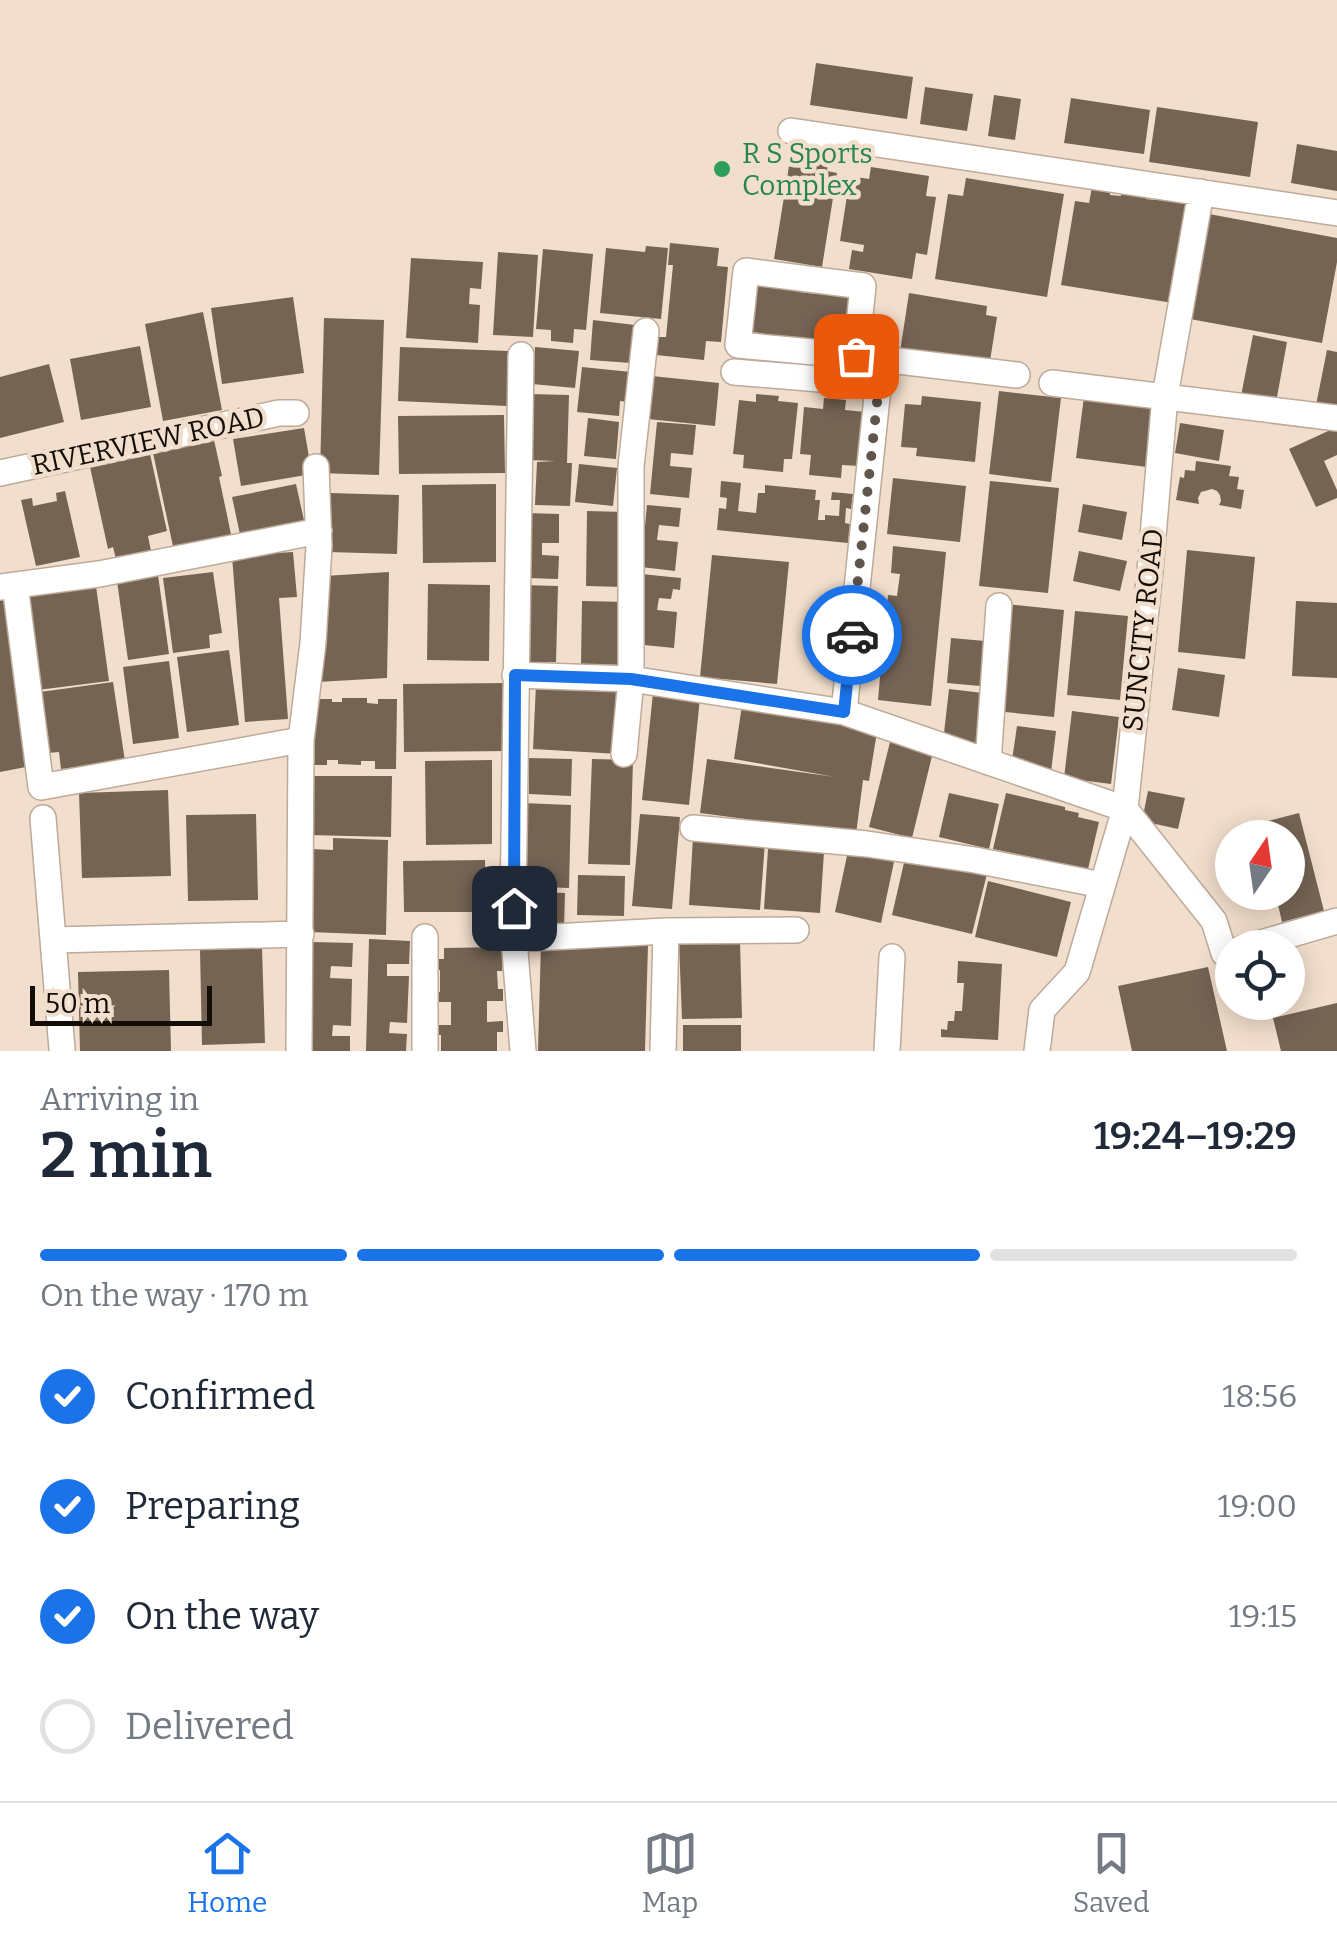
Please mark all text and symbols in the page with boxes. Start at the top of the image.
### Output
place label: R S Sports Complex [742,137,873,202]
marker: R S Sports Complex [711,158,733,180]
pin [814,314,899,399]
icon: bag [829,329,884,384]
street label: RIVERVIEW ROAD [29,400,267,482]
street label: SUNCITY ROAD [1116,527,1170,733]
courier [802,585,902,685]
icon: car [825,608,880,663]
north arrow [1215,820,1305,910]
map controls [1215,820,1305,1020]
pin [472,866,557,951]
icon: home [487,881,542,936]
button: locate [1215,930,1305,1020]
scale bar [30,981,212,1026]
text: 50 m [45,987,110,1020]
text: Arriving in [40,1080,199,1118]
text: 19:24–19:29 [1094,1113,1297,1159]
text: 2 min [40,1116,212,1194]
text: On the way · 170 m [40,1276,309,1314]
icon: check [40,1369,95,1424]
text: Confirmed [125,1373,315,1419]
text: 18:56 [1222,1377,1297,1415]
icon: check [40,1479,95,1534]
text: Preparing [125,1483,300,1529]
text: 19:00 [1217,1487,1297,1525]
icon: check [40,1589,95,1644]
text: On the way [125,1593,319,1639]
text: 19:15 [1228,1597,1297,1635]
text: Delivered [125,1703,294,1749]
tab: Home [187,1826,267,1919]
tab: Map [642,1826,698,1919]
tab: Saved [1073,1826,1150,1919]

